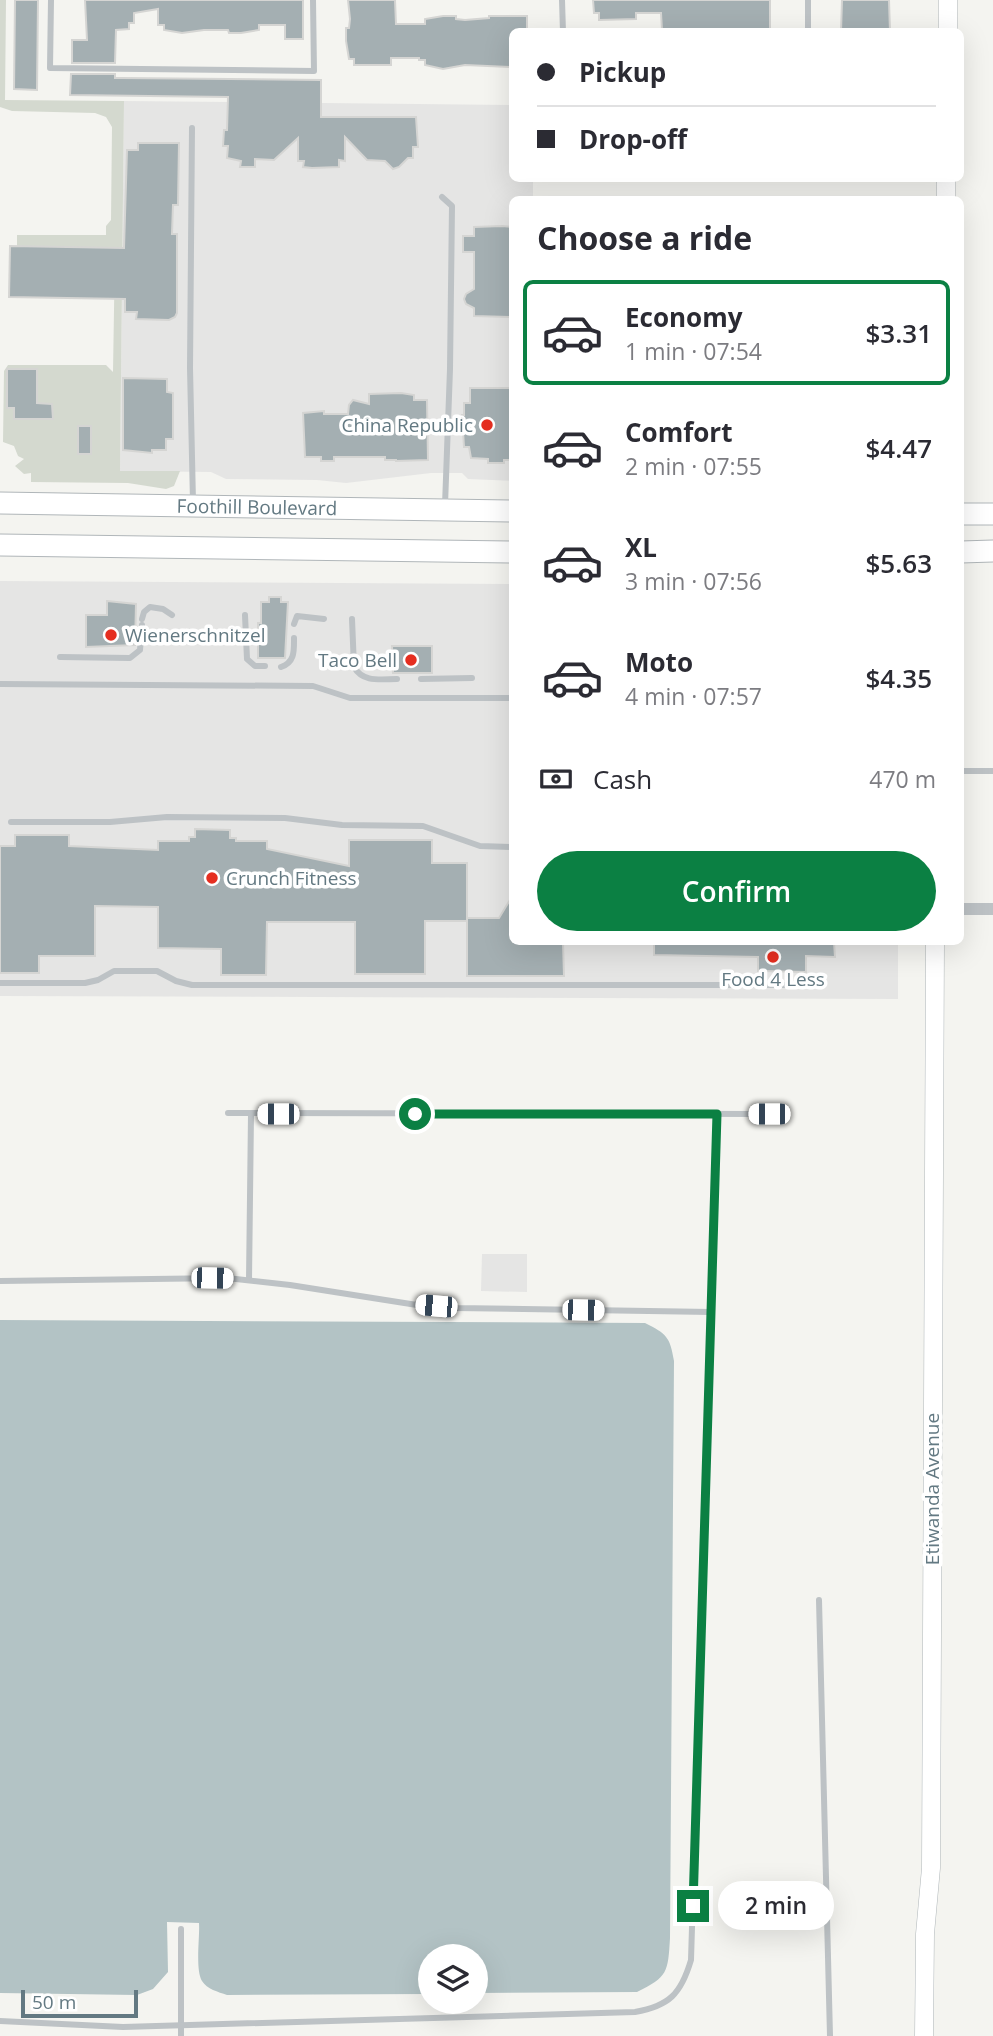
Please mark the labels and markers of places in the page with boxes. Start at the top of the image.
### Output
place label: China Republic [341,412,473,438]
marker: China Republic [479,417,495,433]
place label: Wienerschnitzel [125,622,266,648]
marker: Wienerschnitzel [103,627,119,643]
place label: Taco Bell [318,647,397,673]
marker: Taco Bell [403,652,419,668]
place label: Crunch Fitness [226,865,357,891]
marker: Crunch Fitness [204,870,220,886]
marker: Food 4 Less [765,949,781,965]
place label: Food 4 Less [721,966,825,992]

